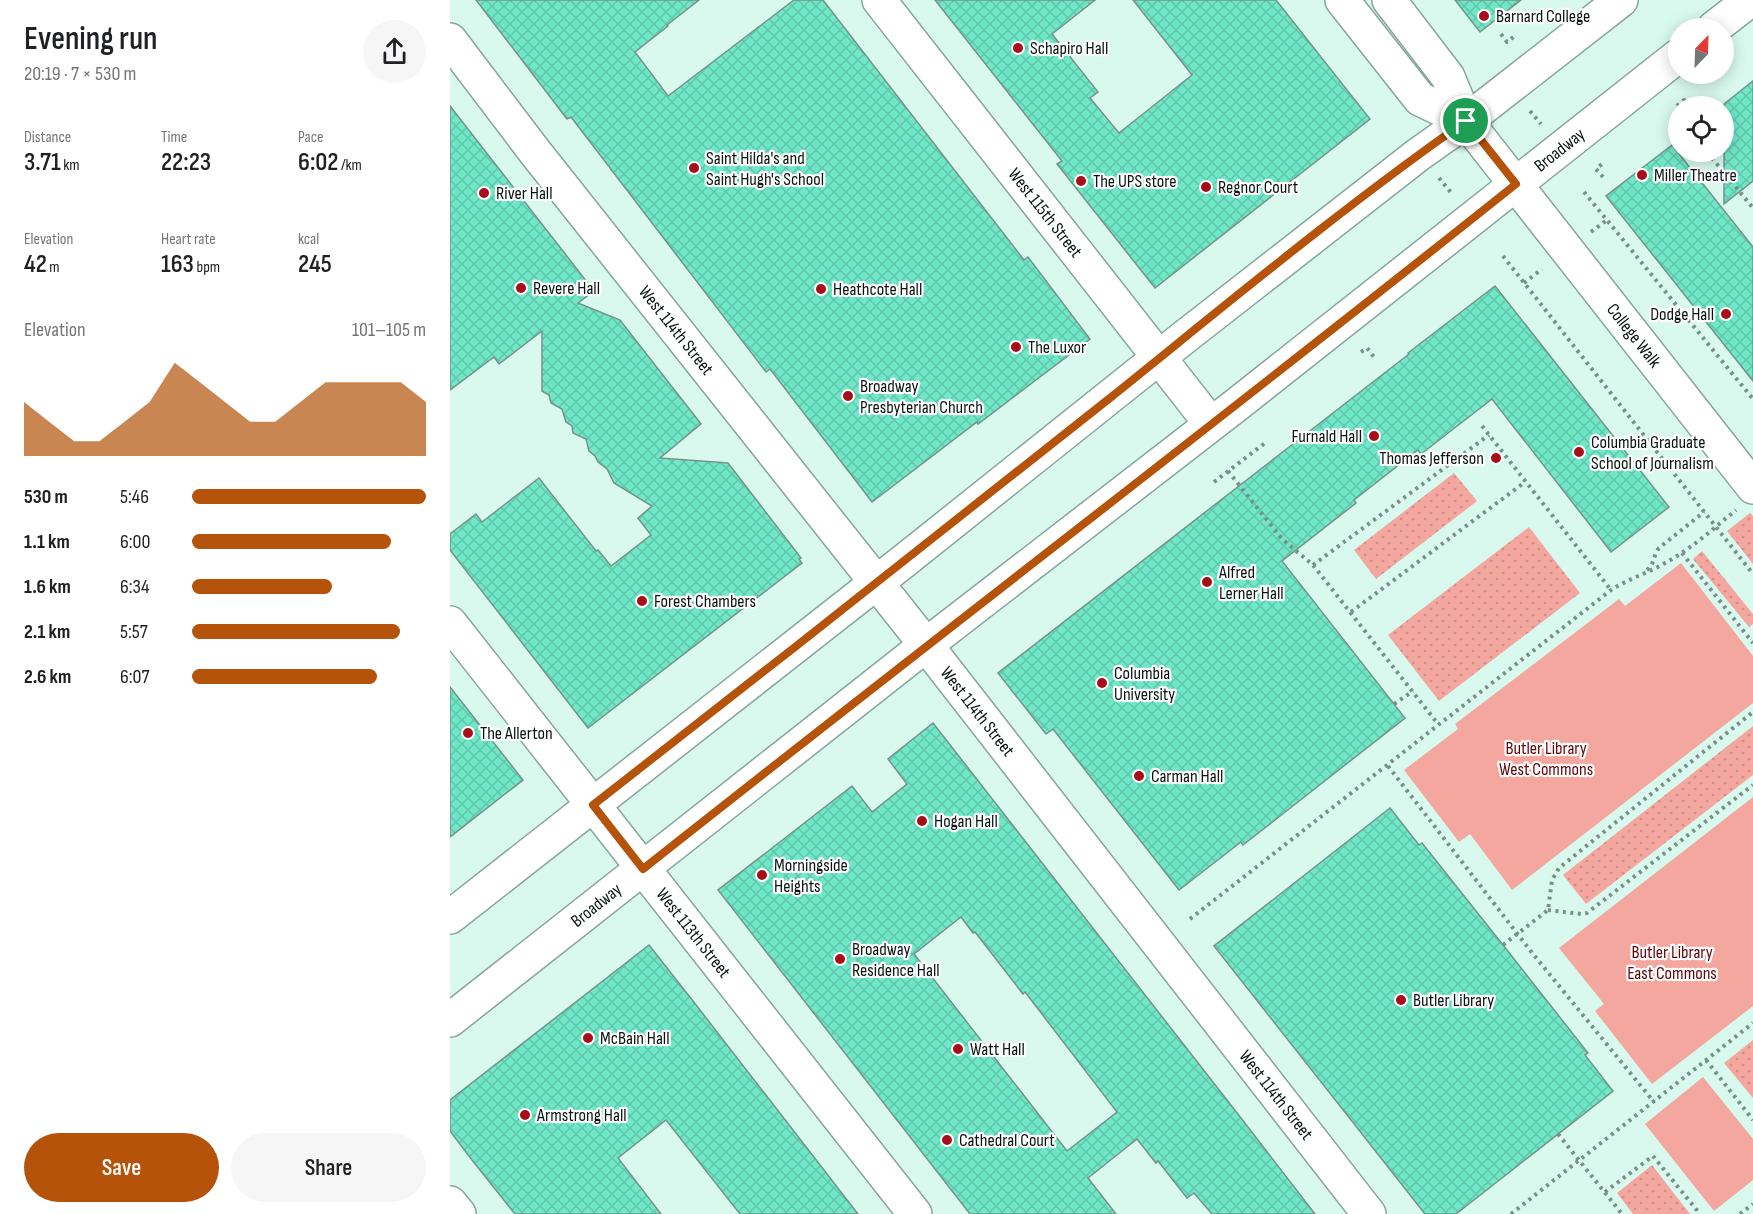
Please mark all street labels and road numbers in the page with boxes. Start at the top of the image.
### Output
street label: Broadway [1530,123,1589,176]
street label: West 115th Street [1004,164,1087,262]
street label: West 114th Street [635,281,718,379]
street label: College Walk [1603,299,1666,372]
street label: West 114th Street [936,662,1019,761]
street label: Broadway [567,879,626,931]
street label: West 113th Street [652,884,736,982]
street label: West 114th Street [1235,1046,1318,1144]

